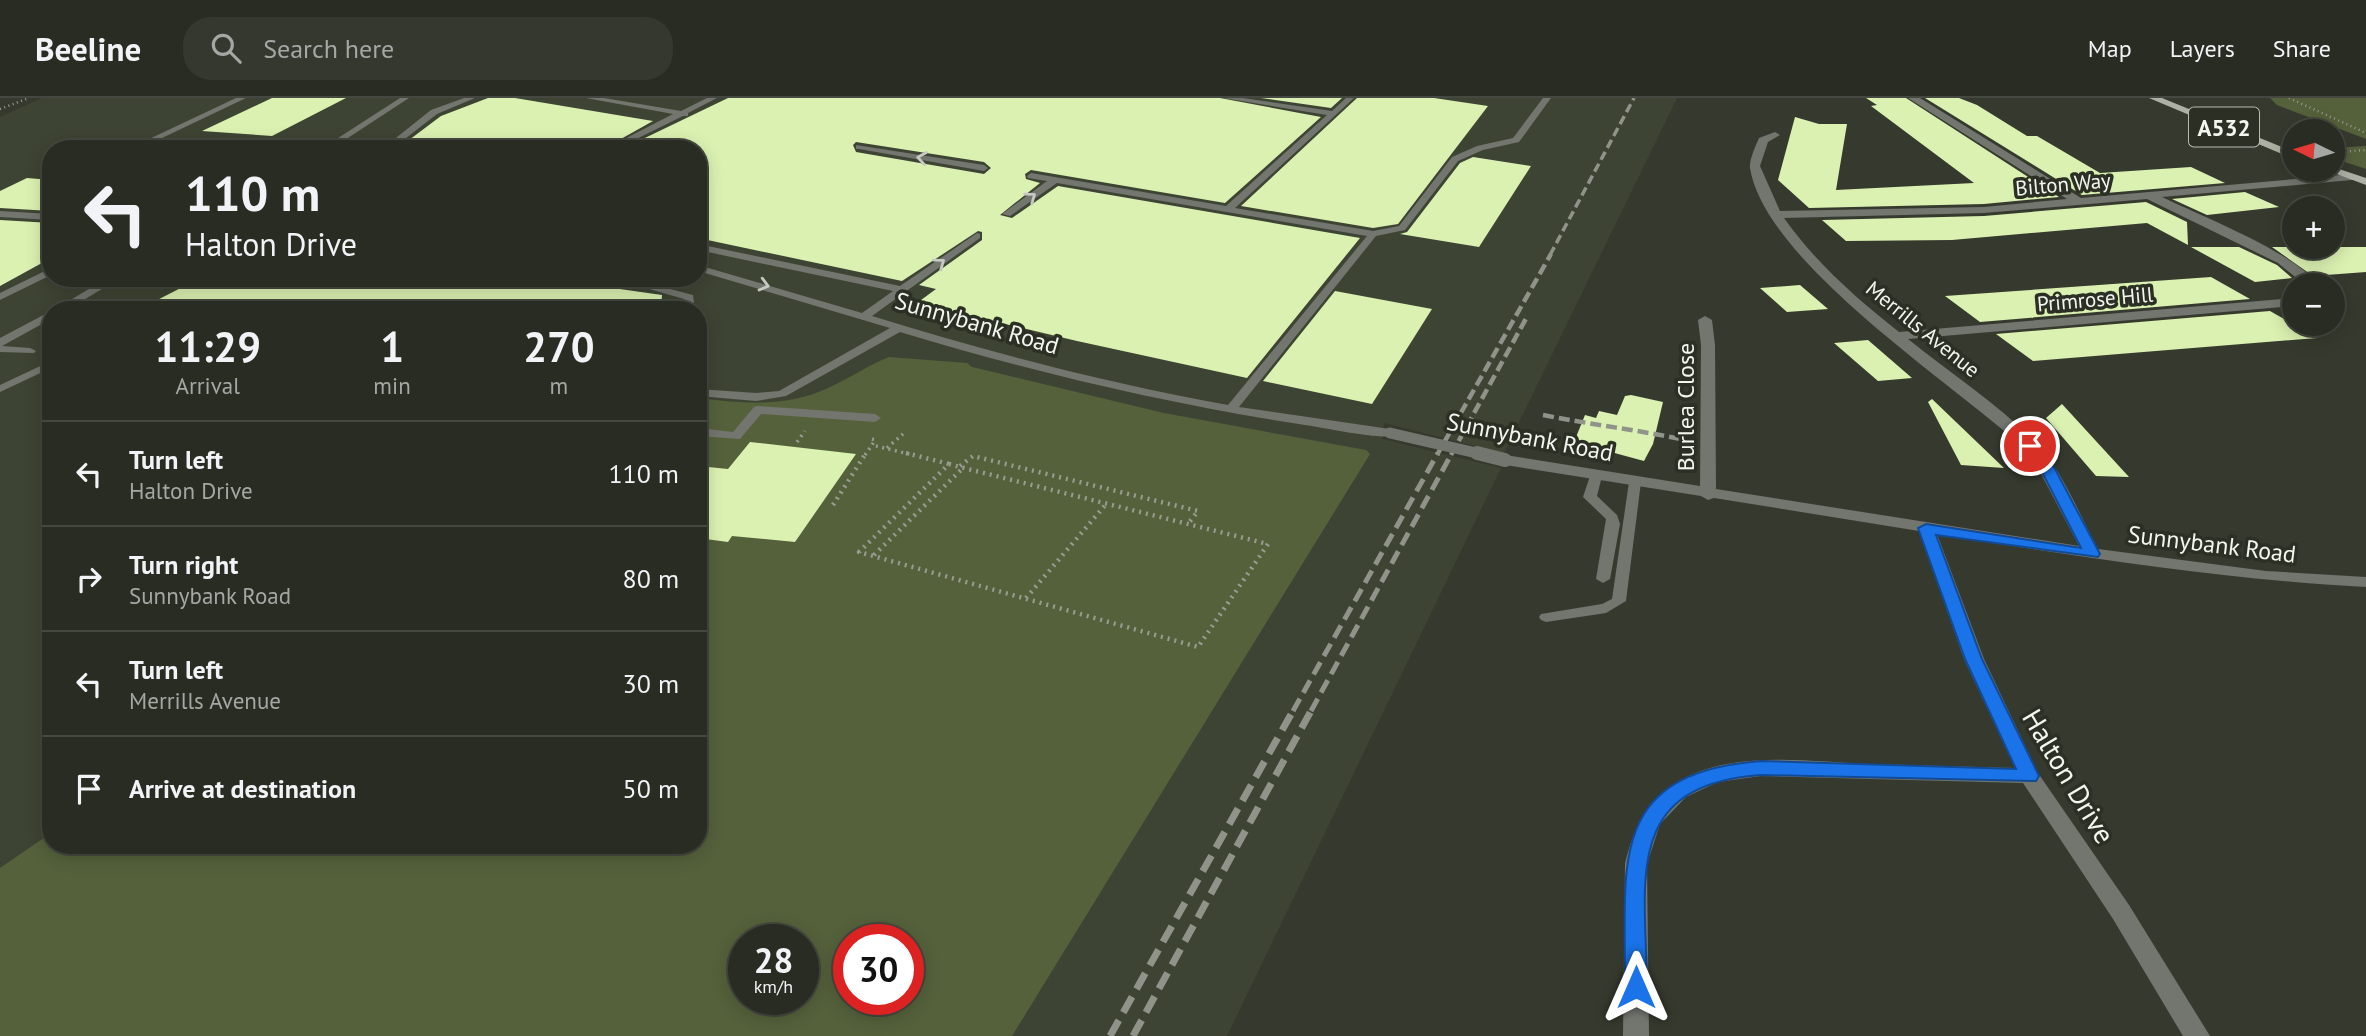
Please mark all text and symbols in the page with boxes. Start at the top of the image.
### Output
search box [183,17,673,80]
text: Beeline [35,27,141,70]
icon: search [207,29,245,67]
text: Search here [263,32,394,65]
text: Map [2088,33,2132,64]
text: Layers [2170,33,2235,64]
text: Share [2273,33,2331,64]
road number: A532 [2189,108,2259,146]
north arrow [2282,119,2345,182]
map controls [2282,119,2345,336]
one-way arrow [916,151,928,166]
text: 110 m [185,161,320,225]
street label: Bilton Way [2014,166,2112,202]
icon: left [70,168,161,259]
one-way arrow [1023,193,1036,205]
button: + [2282,196,2345,259]
text: Halton Drive [185,223,357,265]
one-way arrow [932,258,945,271]
button: − [2282,273,2345,336]
street label: Merrills Avenue [1861,275,1985,383]
one-way arrow [758,277,770,291]
street label: Primrose Hill [2036,280,2154,318]
street label: Sunnybank Road [891,285,1063,361]
text: 11:29 [154,319,261,374]
text: 1 [380,319,404,374]
text: 270 [523,319,595,374]
street label: Burlea Close [1670,343,1701,471]
text: Arrival [175,371,240,400]
text: min [373,371,411,400]
text: m [550,371,568,400]
street label: Sunnybank Road [1444,406,1616,468]
pin [2000,416,2060,476]
icon: arrive [2011,427,2049,465]
text: Turn left [129,443,223,476]
icon: left [70,455,108,493]
text: 110 m [608,457,679,490]
text: Halton Drive [129,476,253,505]
street label: Sunnybank Road [2126,518,2298,570]
text: Turn right [129,548,238,581]
icon: right [70,560,108,598]
text: 80 m [623,562,679,595]
text: Sunnybank Road [129,581,291,610]
text: Turn left [129,653,223,686]
icon: left [70,665,108,703]
text: 30 m [623,667,679,700]
text: Merrills Avenue [129,686,281,715]
street label: Halton Drive [2014,702,2124,850]
icon: arrive [70,770,108,808]
text: Arrive at destination [129,772,356,805]
text: 50 m [623,772,679,805]
speed limit sign: 30 [833,924,924,1015]
text: 28 [754,937,793,983]
position arrow [1599,950,1673,1024]
text: km/h [754,975,793,998]

